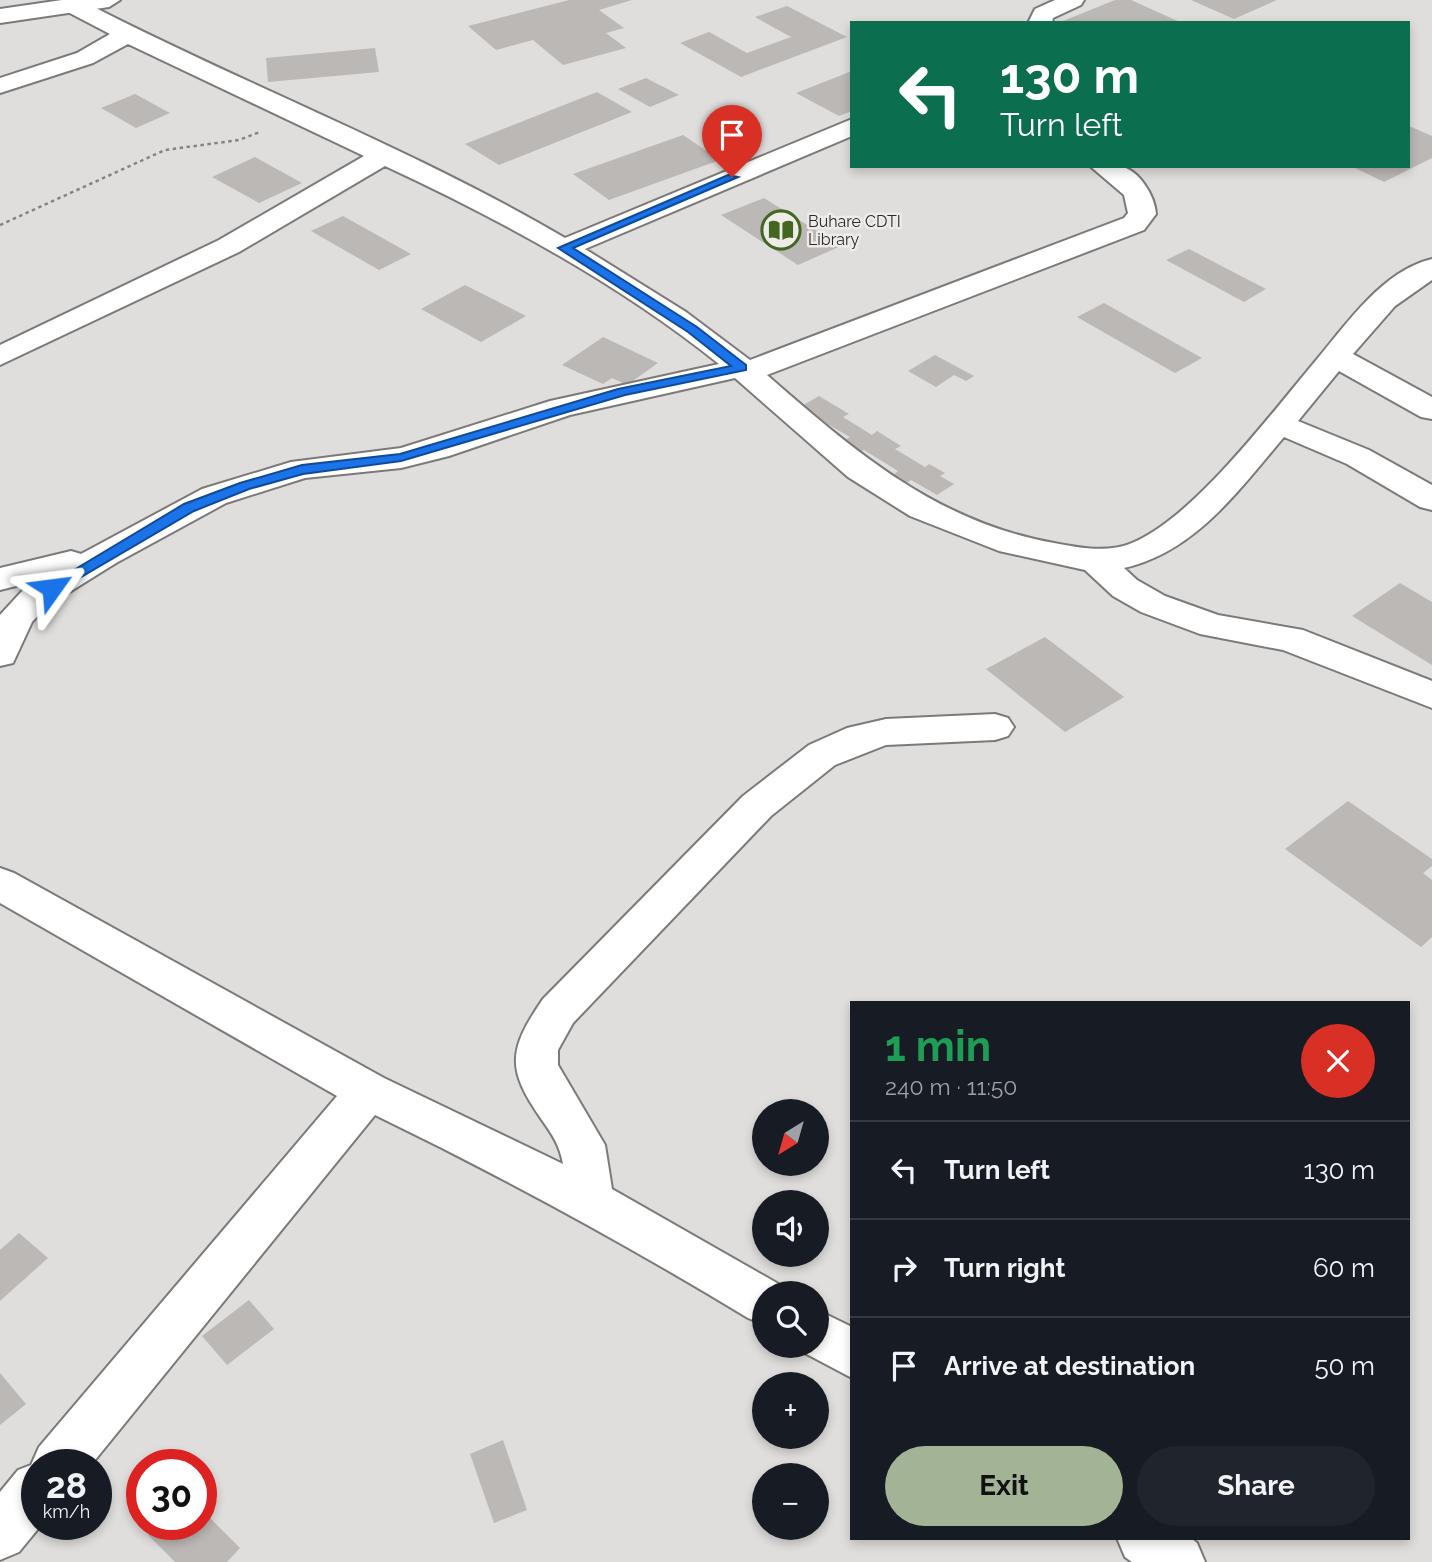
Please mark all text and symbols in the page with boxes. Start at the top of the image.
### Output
text: 130 m [1000,47,1139,104]
icon: left [885,49,976,140]
pin [702,105,762,177]
text: Turn left [1000,106,1122,143]
icon: arrive [713,116,751,154]
library icon: Buhare CDTI Library [760,209,802,251]
place label: Buhare CDTI Library [808,212,901,249]
position arrow [15.0,551,89.0,625]
text: 1 min [885,1022,991,1071]
button: close [1301,1024,1375,1098]
text: 240 m · 11:50 [885,1073,1017,1100]
north arrow [752,1099,830,1176]
map controls [752,1099,829,1540]
icon: left [885,1151,923,1189]
text: Turn left [944,1155,1050,1185]
text: 130 m [1304,1155,1375,1185]
button: sound [752,1190,829,1267]
icon: right [885,1249,923,1287]
text: Turn right [944,1253,1065,1283]
text: 60 m [1313,1253,1375,1283]
button: search [752,1281,829,1358]
icon: arrive [885,1347,923,1385]
text: Arrive at destination [944,1351,1195,1381]
text: 50 m [1314,1351,1375,1381]
button: + [752,1372,829,1449]
button: Exit [885,1446,1123,1526]
button: Share [1137,1446,1375,1526]
speed limit sign: 30 [126,1449,217,1540]
button: − [752,1463,829,1540]
text: 28 [46,1465,87,1506]
text: km/h [43,1501,90,1522]

